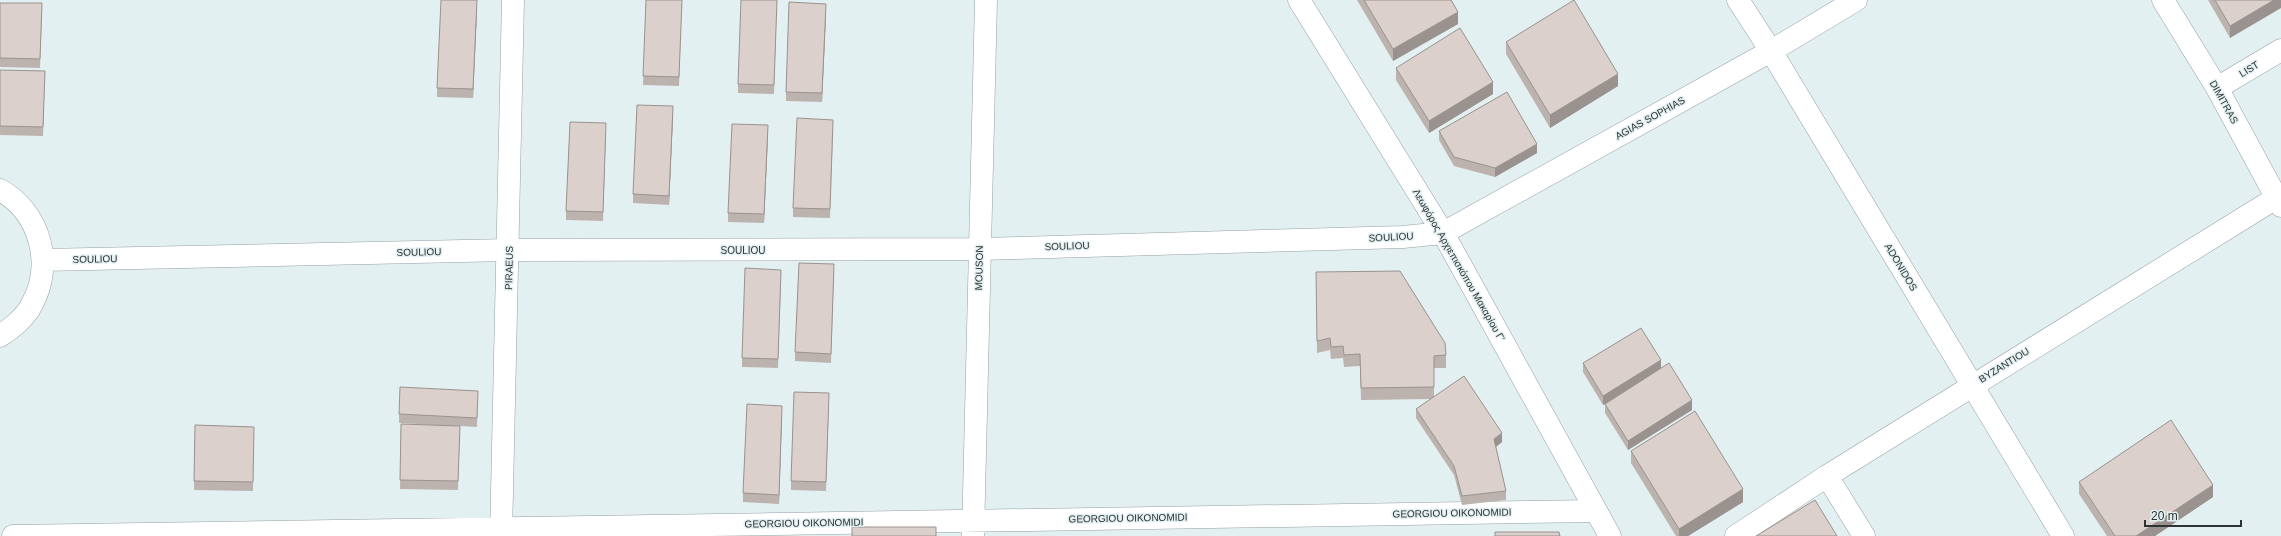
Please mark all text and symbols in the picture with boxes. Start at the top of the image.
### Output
street label: LIST [2237,59,2261,79]
street label: DIMITRAS [2208,78,2241,126]
street label: AGIAS SOPHIAS [1613,94,1687,142]
street label: Λεωφόρος Αρχιεπισκόπου Μακαρίου Γ’ [1411,187,1507,343]
street label: SOULIOU [1368,230,1414,244]
street label: SOULIOU [1044,240,1090,252]
street label: ADONIDOS [1883,241,1920,293]
street label: SOULIOU [720,245,766,256]
street label: MOUSON [973,245,985,291]
street label: SOULIOU [396,246,442,258]
street label: PIRAEUS [503,246,515,290]
street label: SOULIOU [72,253,118,265]
street label: BYZANTIOU [1977,345,2031,385]
scale bar [2145,502,2241,528]
street label: GEORGIOU OIKONOMIDI [1392,506,1512,520]
text: 20 m [2151,509,2178,523]
street label: GEORGIOU OIKONOMIDI [1068,511,1188,525]
street label: GEORGIOU OIKONOMIDI [744,516,864,530]

